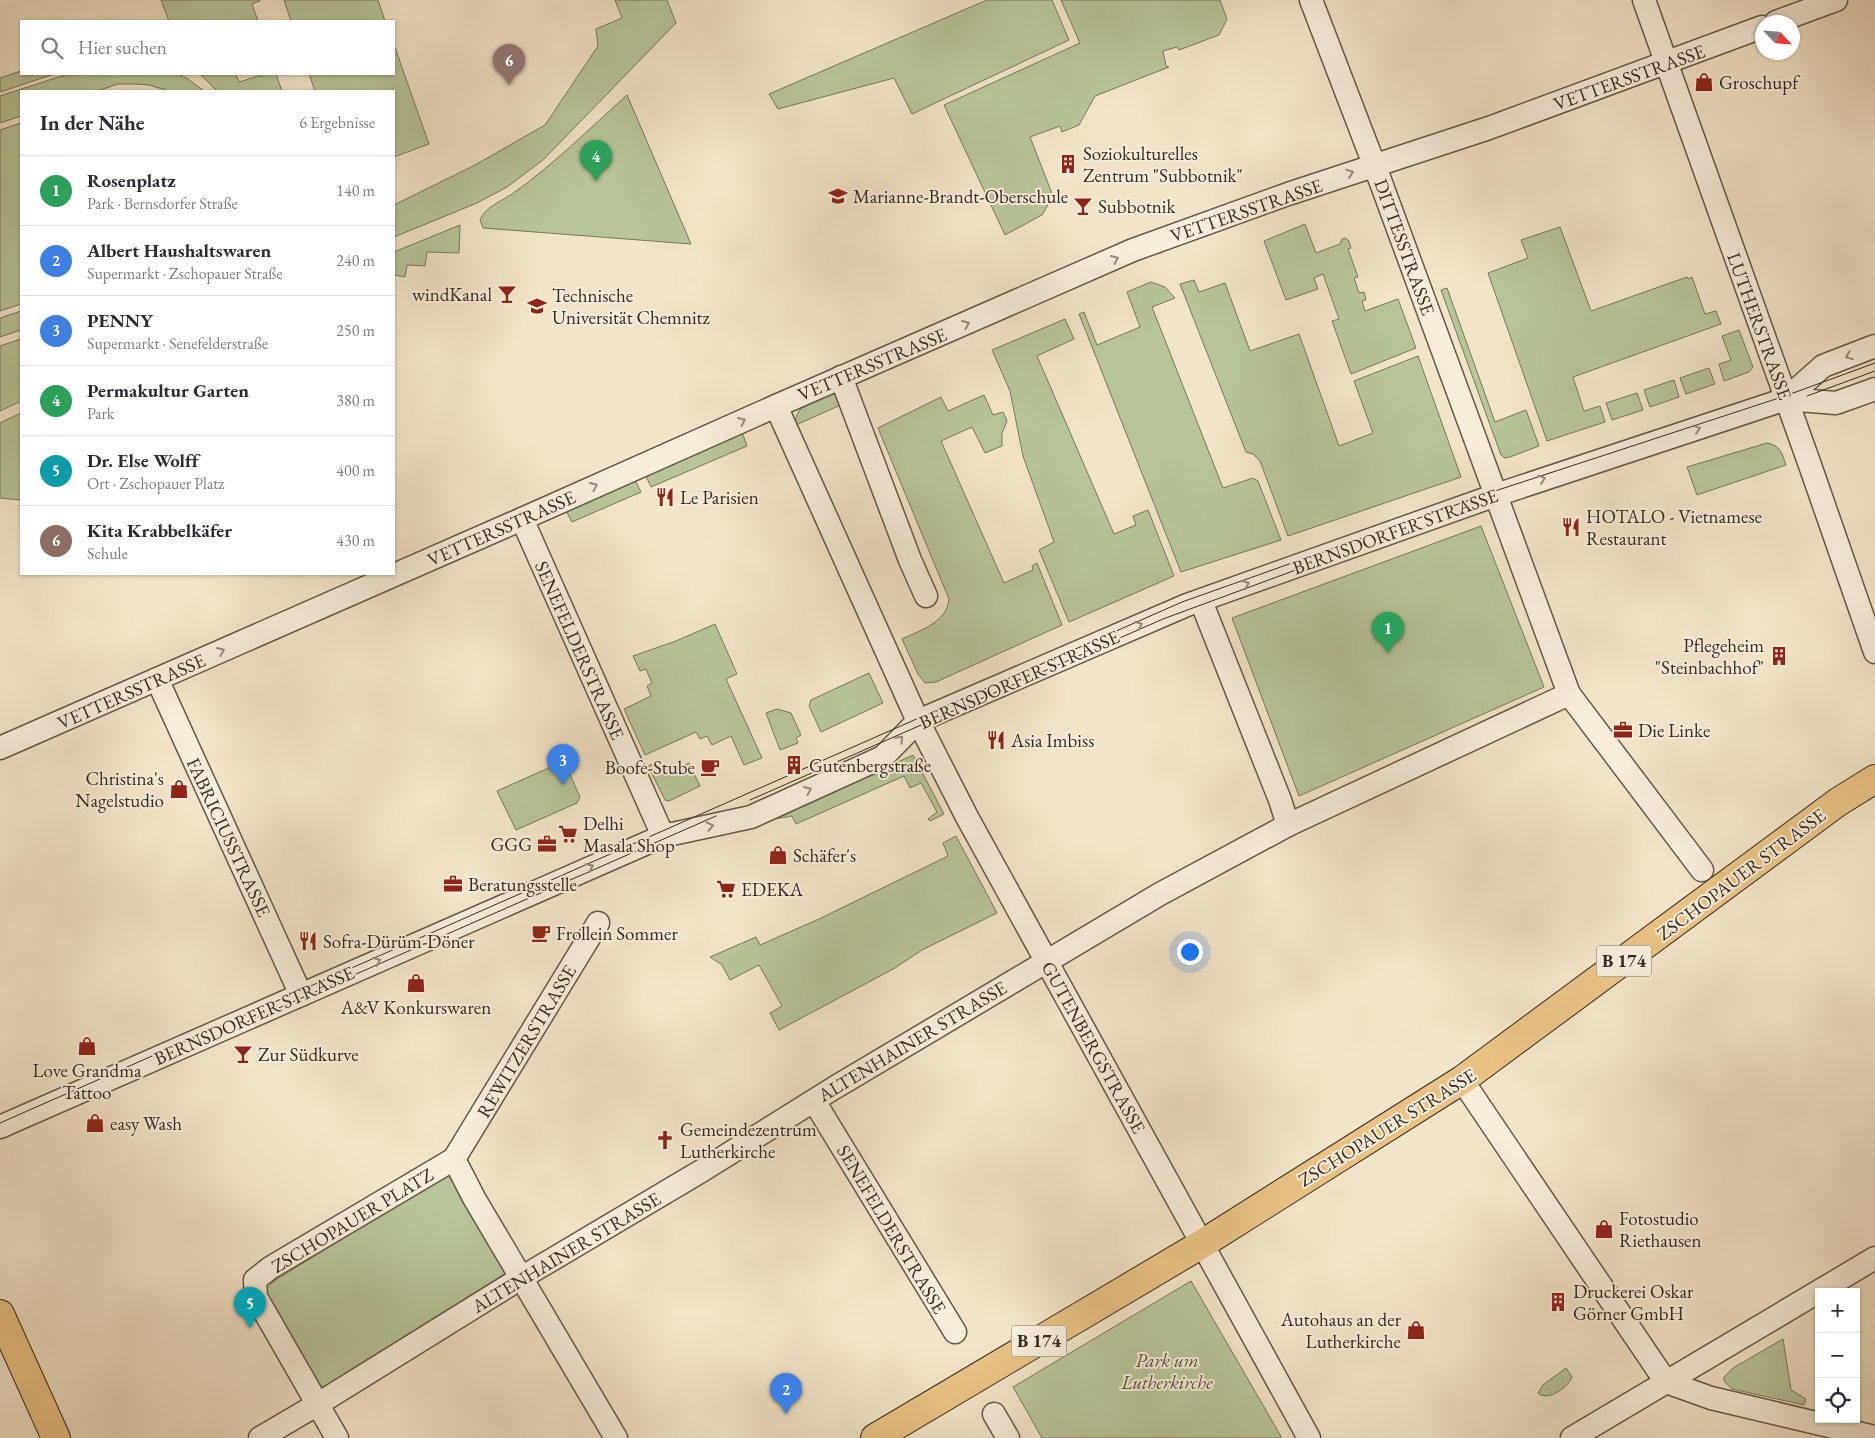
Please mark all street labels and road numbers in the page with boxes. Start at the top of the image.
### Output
street label: VETTERSSTRASSE [1550,38,1709,116]
street label: VETTERSSTRASSE [1167,173,1326,248]
street label: DITTESSTRASSE [1368,176,1441,319]
street label: LUTHERSTRASSE [1721,249,1798,403]
street label: VETTERSSTRASSE [794,322,951,407]
street label: BERNSDORFER STRASSE [1289,483,1502,580]
street label: VETTERSSTRASSE [423,484,579,572]
street label: SENEFELDERSTRASSE [529,557,630,744]
street label: BERNSDORFER STRASSE [915,624,1124,735]
street label: VETTERSSTRASSE [53,647,209,735]
street label: FABRICIUSSTRASSE [181,754,277,921]
street label: ZSCHOPAUER STRASSE [1652,803,1831,946]
road number: B 174 [1596,946,1652,976]
street label: GUTENBERGSTRASSE [1036,957,1151,1138]
street label: BERNSDORFER STRASSE [150,960,359,1071]
street label: REWITZERSTRASSE [471,960,582,1122]
street label: ALTENHAINER STRASSE [812,975,1011,1108]
street label: ZSCHOPAUER STRASSE [1294,1062,1481,1192]
street label: SENEFELDERSTRASSE [831,1140,952,1319]
street label: ZSCHOPAUER PLATZ [267,1162,438,1279]
street label: ALTENHAINER STRASSE [466,1186,665,1319]
road number: B 174 [1012,1325,1066,1356]

